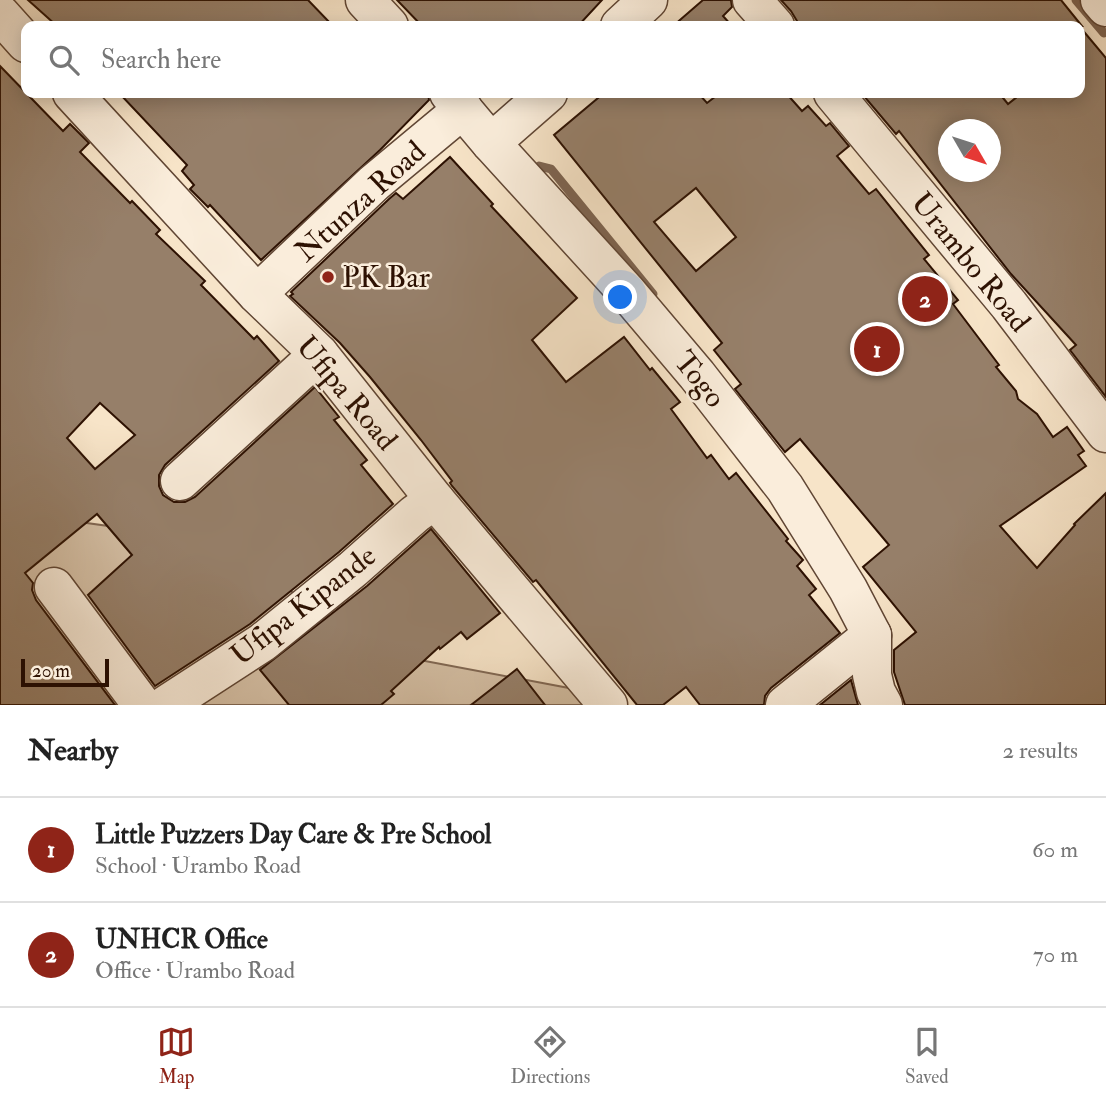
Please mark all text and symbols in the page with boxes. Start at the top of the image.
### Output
search box [21,21,1085,98]
icon: search [45,41,83,79]
text: Search here [101,44,221,76]
north arrow [938,119,1001,182]
street label: Ntunza Road [287,133,433,270]
street label: Urambo Road [903,185,1038,340]
place label: PK Bar [342,259,430,296]
marker: PK Bar [320,269,336,285]
pin: 2 [902,273,948,325]
your location [603,280,637,314]
pin: 1 [854,323,900,375]
street label: Ufipa Road [288,329,405,458]
street label: Togo [666,344,734,415]
street label: Ufipa Kipande [223,537,383,674]
scale bar [21,656,108,688]
text: 20 m [32,659,70,683]
text: Nearby [28,732,118,769]
text: 2 results [1003,736,1078,765]
text: Little Puzzers Day Care & Pre School [95,819,492,851]
text: 1 [47,835,55,864]
text: 60 m [1032,835,1078,864]
text: School · Urambo Road [95,851,301,880]
text: UNHCR Office [95,924,268,956]
text: 2 [45,940,57,969]
text: 70 m [1033,940,1078,969]
text: Office · Urambo Road [95,956,295,985]
tab: Map [157,1023,195,1089]
tab: Directions [510,1023,590,1089]
tab: Saved [905,1023,949,1089]

